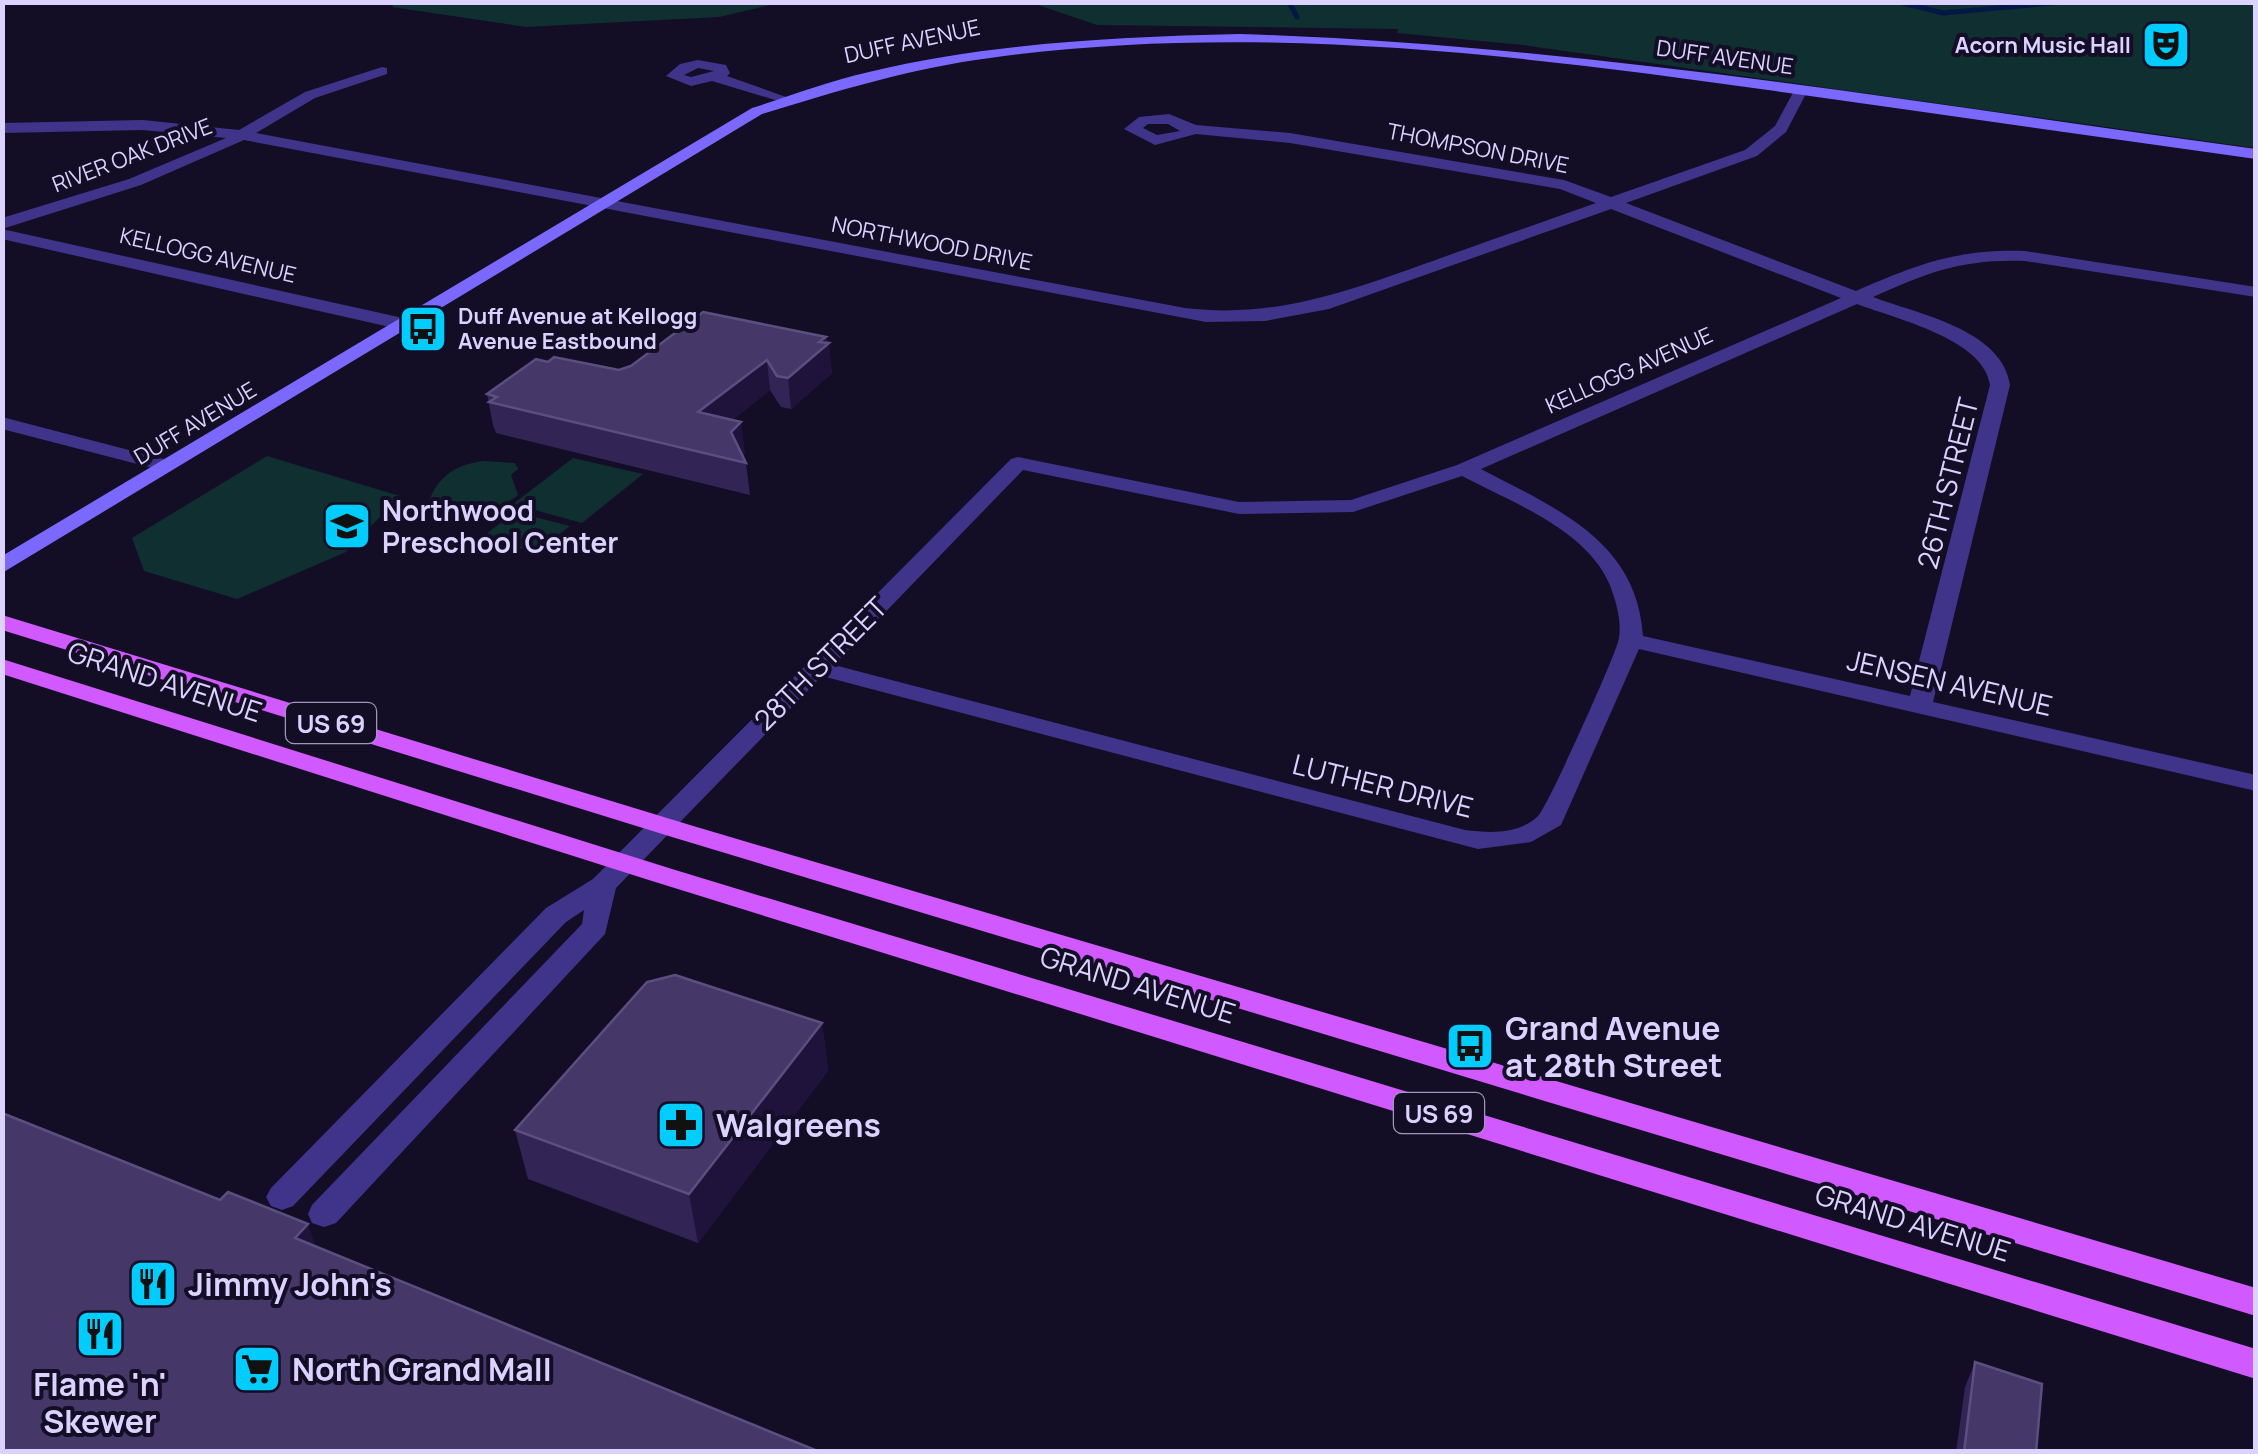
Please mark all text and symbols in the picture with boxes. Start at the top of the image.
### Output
street label: DUFF AVENUE [841,12,983,70]
theatre icon: Acorn Music Hall [2140,19,2192,71]
place label: Acorn Music Hall [1955,30,2131,60]
street label: DUFF AVENUE [1655,33,1795,81]
street label: RIVER OAK DRIVE [48,111,216,199]
street label: THOMPSON DRIVE [1385,116,1571,180]
street label: NORTHWOOD DRIVE [829,209,1035,277]
street label: KELLOGG AVENUE [117,220,299,290]
place label: Duff Avenue at Kellogg Avenue Eastbound [458,301,697,356]
bus stop icon: Duff Avenue at Kellogg Avenue Eastbound [397,303,449,355]
street label: KELLOGG AVENUE [1541,320,1717,420]
street label: DUFF AVENUE [128,375,262,471]
street label: 26TH STREET [1907,393,1987,573]
place label: Northwood Preschool Center [382,491,619,561]
school or university icon: Northwood Preschool Center [321,500,373,552]
street label: 28TH STREET [745,588,895,738]
street label: GRAND AVENUE [63,632,267,730]
street label: JENSEN AVENUE [1844,640,2056,724]
road number: US 69 [286,703,376,743]
street label: LUTHER DRIVE [1289,744,1477,826]
street label: GRAND AVENUE [1036,936,1240,1032]
place label: Grand Avenue at 28th Street [1505,1006,1722,1087]
bus stop icon: Grand Avenue at 28th Street [1444,1020,1496,1072]
road number: US 69 [1394,1093,1484,1133]
pharmacy icon: Walgreens [655,1099,707,1151]
place label: Walgreens [716,1103,881,1147]
street label: GRAND AVENUE [1811,1174,2015,1270]
restaurant icon: Jimmy John's [127,1258,179,1310]
place label: Jimmy John's [188,1262,392,1306]
restaurant icon: Flame 'n' Skewer [74,1308,126,1360]
supermarket icon: North Grand Mall [231,1343,283,1395]
place label: North Grand Mall [292,1347,552,1391]
place label: Flame 'n' Skewer [33,1362,167,1443]

